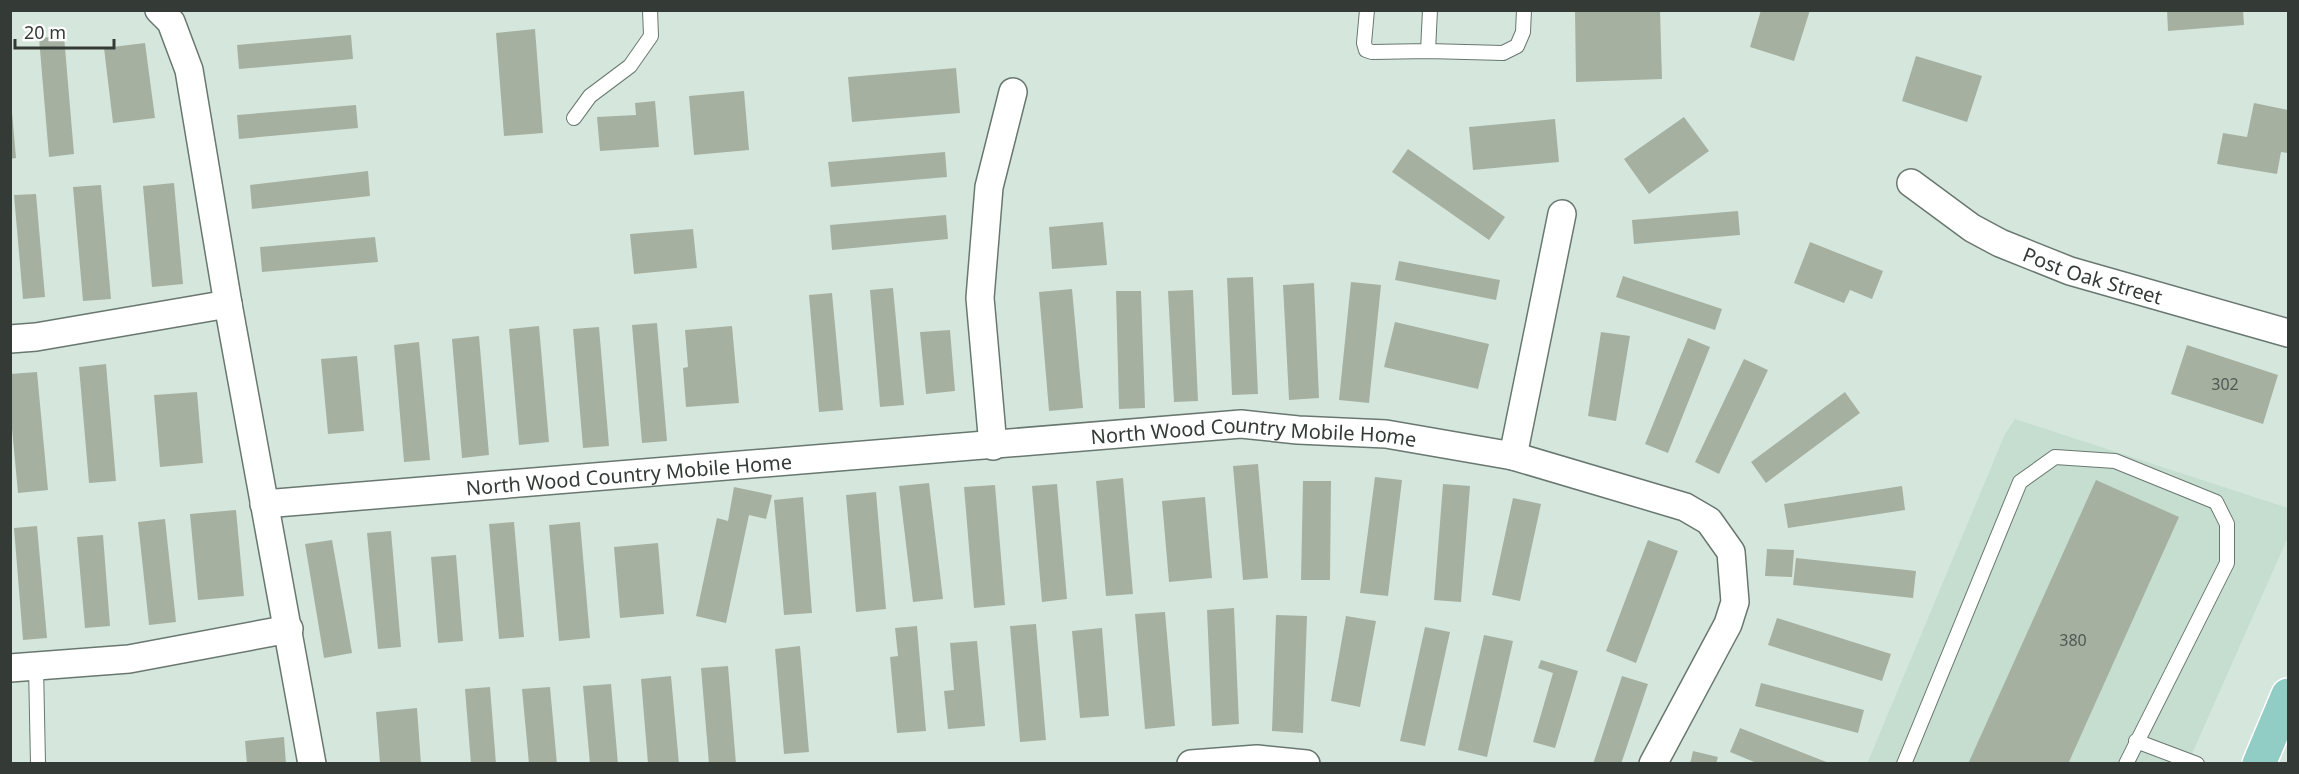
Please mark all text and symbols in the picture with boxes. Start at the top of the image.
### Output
scale bar [15,12,114,50]
text: 20 m [24,20,66,44]
street label: Post Oak Street [2019,240,2166,310]
house number: 302 [2211,373,2239,395]
street label: North Wood Country Mobile Home [1090,410,1419,453]
street label: North Wood Country Mobile Home [465,447,793,501]
house number: 380 [2059,629,2087,651]

